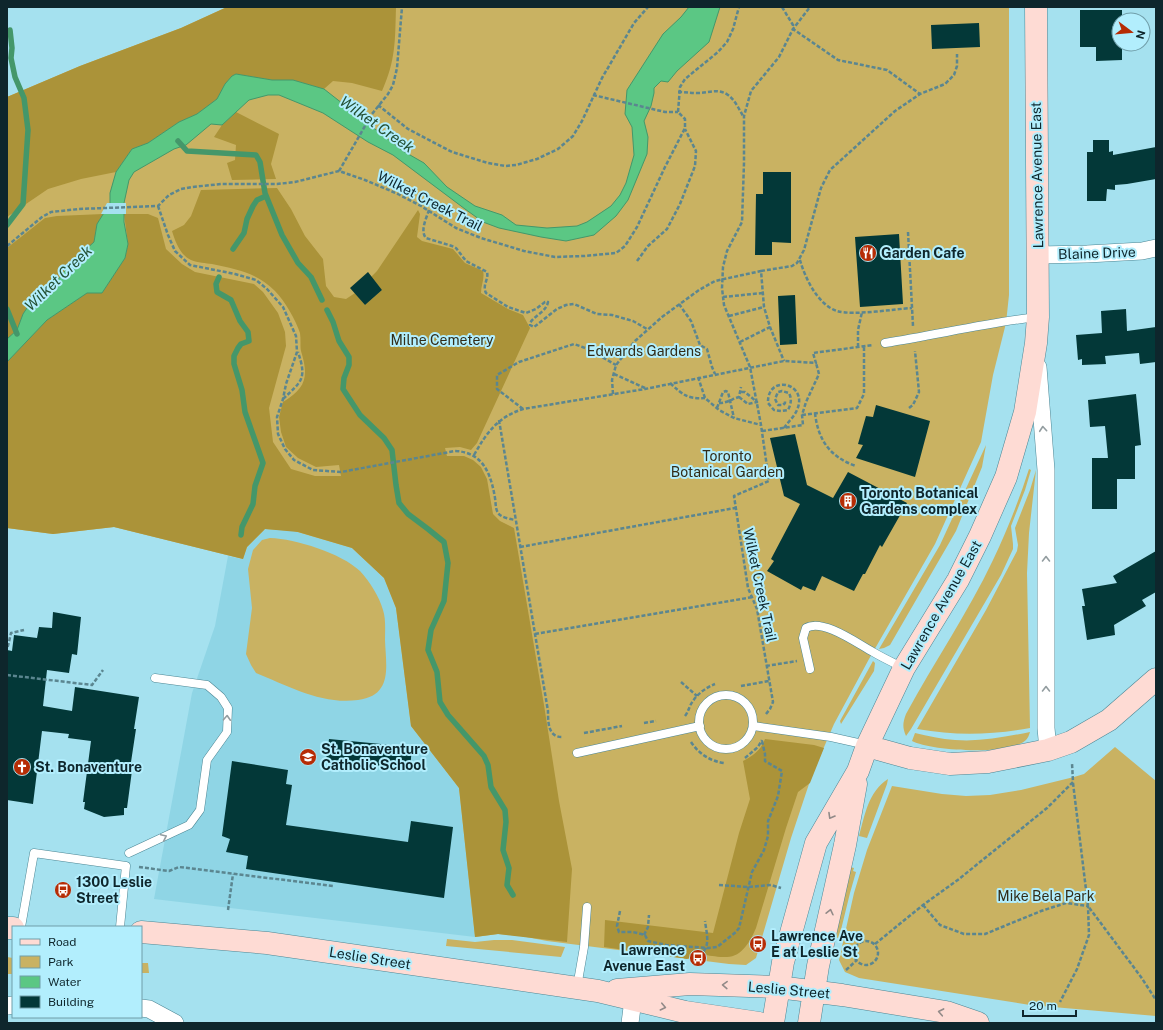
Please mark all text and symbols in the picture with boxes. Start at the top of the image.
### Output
north arrow [1111,12,1151,52]
text: N [1134,29,1148,41]
water label: Wilket Creek [337,92,418,156]
street label: Lawrence Avenue East [1028,102,1046,248]
street label: Wilket Creek Trail [375,168,485,234]
water label: Wilket Creek [21,241,96,314]
restaurant icon: Garden Cafe [858,243,878,263]
street label: Blaine Drive [1058,244,1136,262]
place label: Garden Cafe [881,245,965,261]
park label: Milne Cemetery [390,332,494,348]
park label: Edwards Gardens [587,343,701,359]
one-way arrow [1039,426,1048,432]
park label: Toronto Botanical Garden [671,448,783,480]
place label: Toronto Botanical Gardens complex [861,485,979,517]
building icon: Toronto Botanical Gardens complex [838,491,858,511]
street label: Wilket Creek Trail [740,527,780,643]
street label: Lawrence Avenue East [897,538,985,672]
one-way arrow [1042,556,1050,562]
one-way arrow [1042,686,1050,692]
one-way arrow [223,715,232,721]
place label: St. Bonaventure Catholic School [321,741,428,773]
school or university icon: St. Bonaventure Catholic School [298,747,318,767]
church icon: St. Bonaventure [12,757,32,777]
place label: St. Bonaventure [35,759,142,775]
one-way arrow [829,812,836,819]
one-way arrow [161,833,168,841]
place label: 1300 Leslie Street [76,874,152,906]
bus stop icon: 1300 Leslie Street [53,880,73,900]
park label: Mike Bela Park [997,888,1095,904]
one-way arrow [825,909,834,916]
legend [12,926,142,1018]
place label: Lawrence Ave E at Leslie St [771,928,863,960]
bus stop icon: Lawrence Ave E at Leslie St [748,934,768,954]
text: Road [48,935,76,949]
place label: Lawrence Avenue East [603,942,685,974]
street label: Leslie Street [328,944,412,972]
bus stop icon: Lawrence Avenue East [688,948,708,968]
text: Park [48,955,74,969]
text: Water [48,975,82,989]
street label: Leslie Street [747,978,831,1002]
one-way arrow [722,981,728,989]
scale bar [1023,992,1076,1018]
text: Building [48,995,94,1009]
text: 20 m [1029,999,1057,1013]
one-way arrow [660,1003,666,1011]
one-way arrow [938,1008,944,1016]

